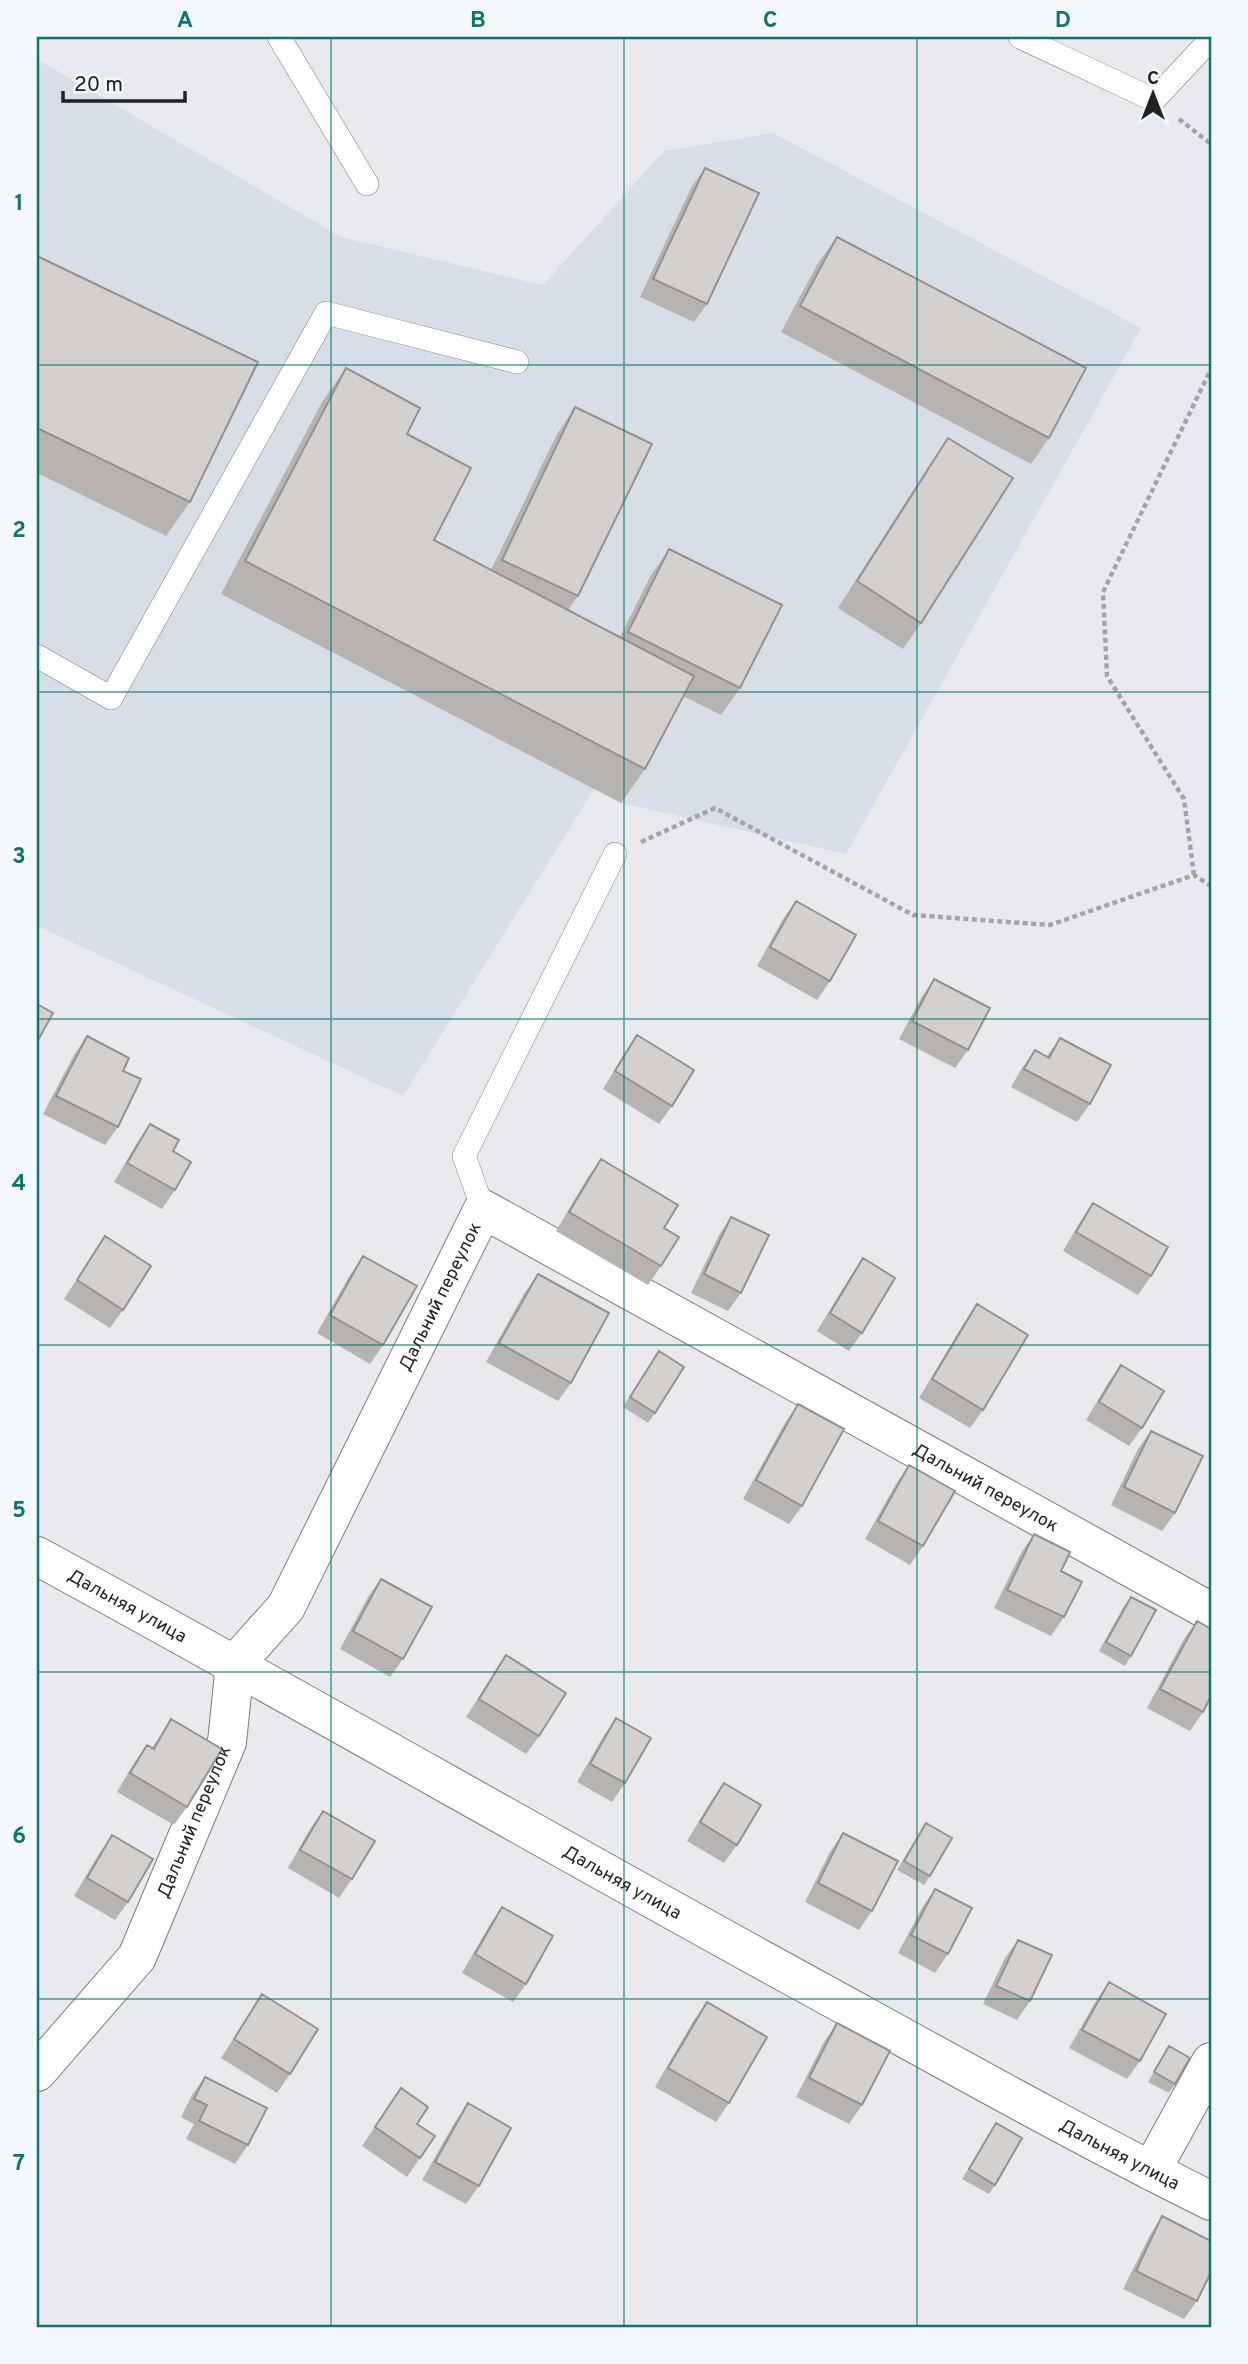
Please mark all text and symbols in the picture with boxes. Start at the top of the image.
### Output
text: A [177,7,193,36]
text: B [470,7,486,36]
text: C [763,7,777,36]
text: D [1055,7,1071,36]
scale bar [63,60,186,104]
north arrow [1118,60,1188,130]
text: С [1147,67,1159,91]
text: 20 m [74,72,123,99]
text: 1 [14,190,24,219]
text: 2 [12,517,26,546]
text: 3 [12,843,26,872]
text: 4 [12,1170,26,1199]
street label: Дальний переулок [395,1219,488,1375]
street label: Дальний переулок [908,1439,1062,1538]
text: 5 [12,1497,26,1526]
street label: Дальняя улица [63,1565,190,1649]
street label: Дальний переулок [153,1743,237,1902]
text: 6 [12,1823,26,1852]
street label: Дальняя улица [558,1841,685,1926]
street label: Дальняя улица [1055,2115,1183,2196]
text: 7 [13,2150,25,2179]

